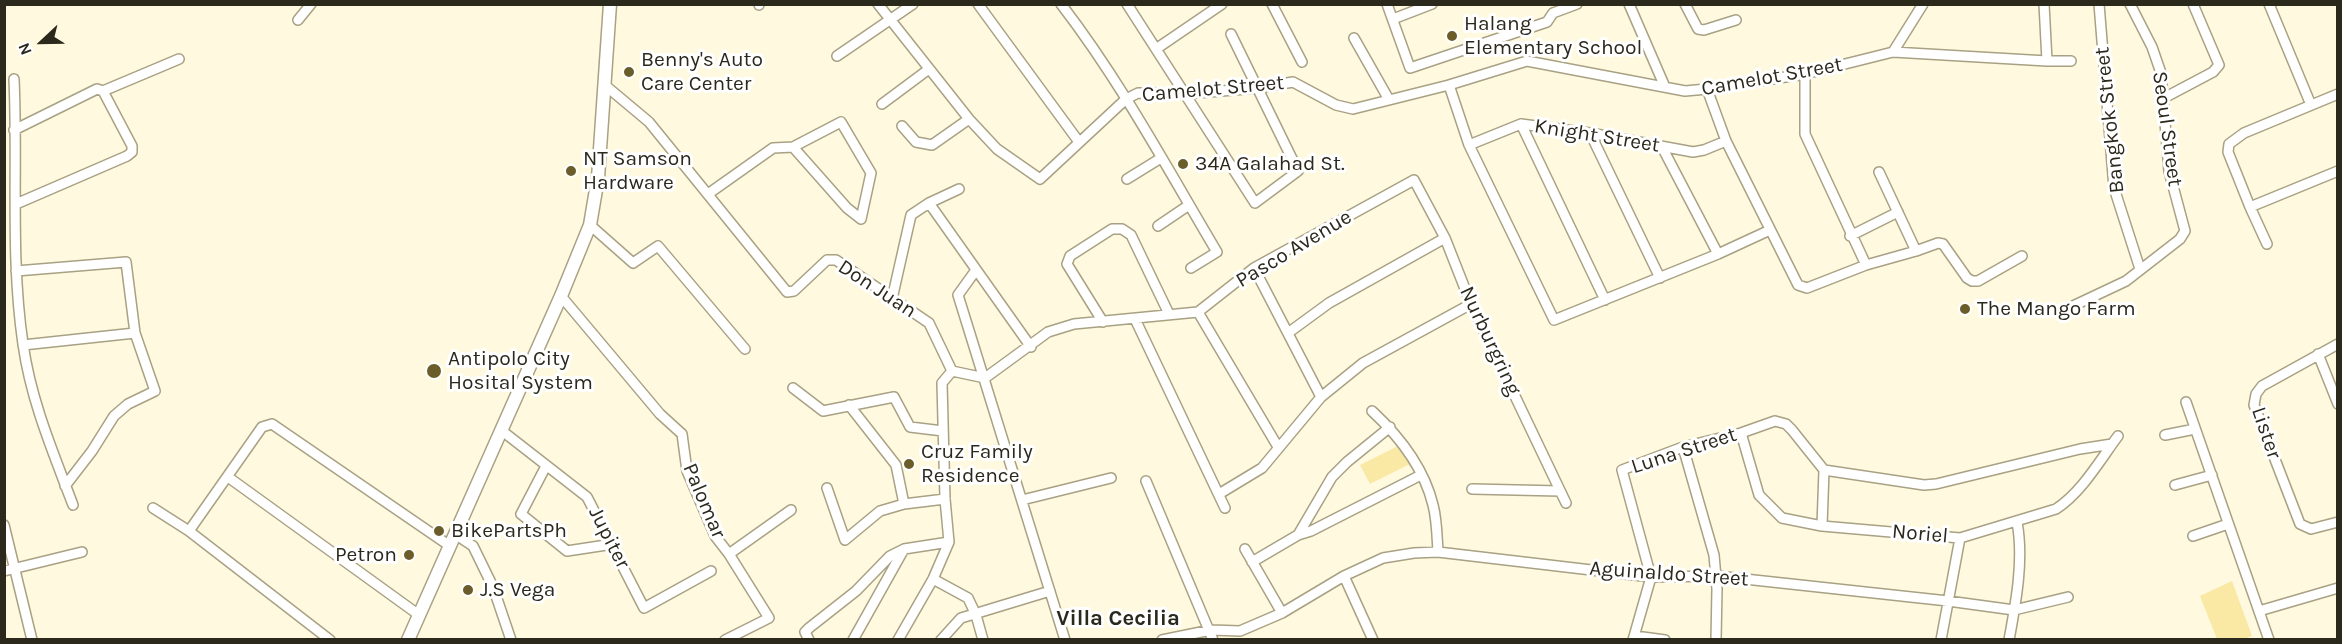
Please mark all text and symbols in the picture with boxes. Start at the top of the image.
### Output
place label: Halang Elementary School [1464,11,1642,61]
north arrow [12,12,72,72]
marker: Halang Elementary School [1445,29,1459,43]
text: N [14,40,36,58]
street label: Bangkok Street [2090,46,2130,194]
place label: Benny's Auto Care Center [641,47,763,97]
street label: Camelot Street [1700,52,1844,102]
marker: Benny's Auto Care Center [622,65,636,79]
street label: Camelot Street [1141,70,1285,108]
street label: Seoul Street [2146,70,2188,188]
street label: Knight Street [1532,114,1662,158]
place label: NT Samson Hardware [583,146,692,196]
place label: 34A Galahad St. [1195,151,1345,177]
marker: 34A Galahad St. [1176,157,1190,171]
marker: NT Samson Hardware [564,164,578,178]
street label: Pasco Avenue [1232,205,1356,293]
street label: Don Juan [833,254,921,324]
street label: Nurburgring [1454,283,1526,399]
place label: The Mango Farm [1977,296,2136,322]
marker: The Mango Farm [1958,302,1972,316]
place label: Antipolo City Hosital System [448,346,593,396]
marker: Antipolo City Hosital System [425,362,443,380]
street label: Lister [2245,404,2287,462]
street label: Luna Street [1628,422,1740,480]
place label: Cruz Family Residence [921,439,1033,489]
marker: Cruz Family Residence [902,457,916,471]
street label: Palomar [677,460,731,542]
street label: Jupiter [583,503,635,573]
place label: BikePartsPh [451,518,567,544]
street label: Noriel [1891,519,1949,549]
marker: BikePartsPh [432,524,446,538]
place label: Petron [335,542,397,568]
marker: Petron [402,548,416,562]
street label: Aguinaldo Street [1589,556,1749,592]
place label: J.S Vega [480,577,555,603]
marker: J.S Vega [461,583,475,597]
district label: Villa Cecilia [1056,606,1180,632]

